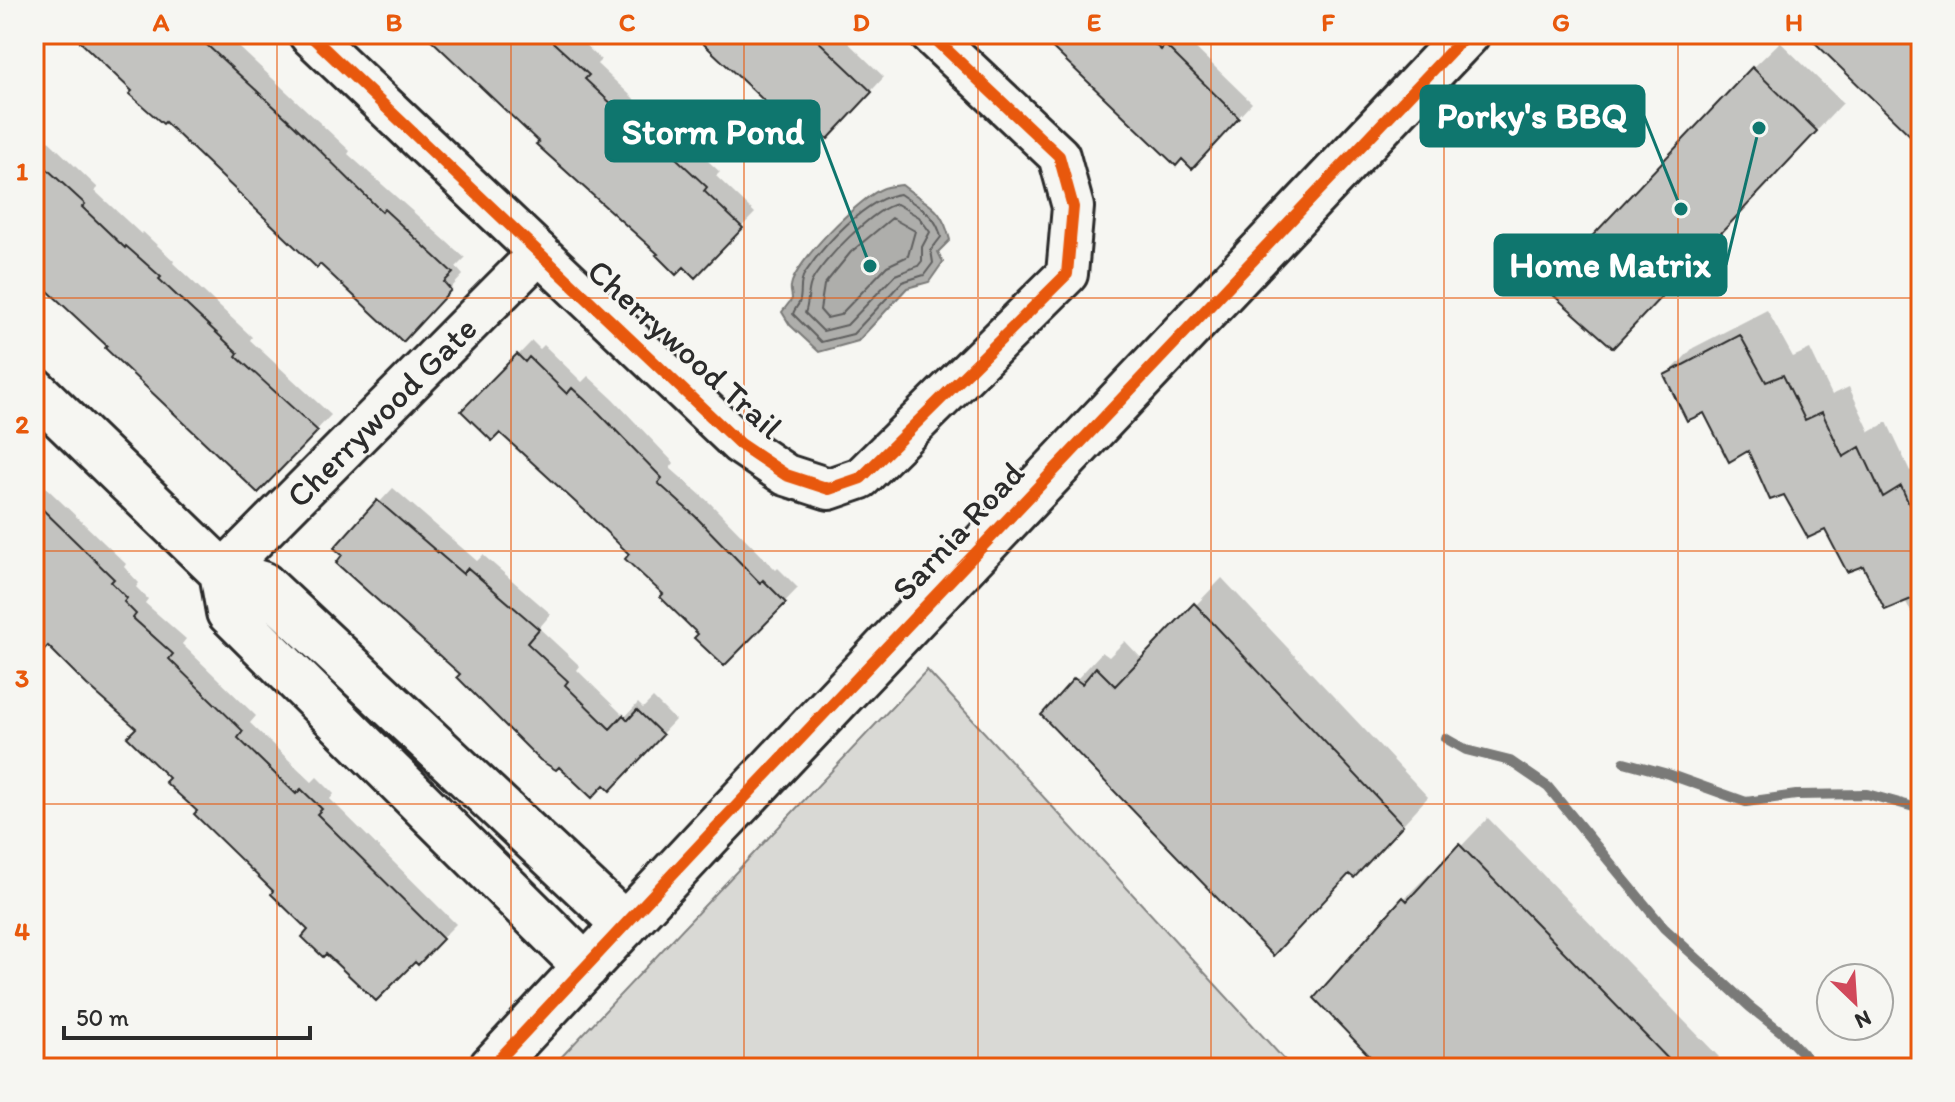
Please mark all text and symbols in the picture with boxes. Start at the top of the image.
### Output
text: A [152,6,170,38]
text: B [386,6,403,38]
text: C [619,6,636,38]
text: D [852,6,870,38]
text: E [1087,6,1101,38]
text: F [1321,6,1335,38]
text: G [1552,6,1570,38]
text: H [1785,6,1803,38]
callout: Porky's BBQ [1421,86,1644,146]
text: Porky's BBQ [1437,94,1627,137]
callout: Storm Pond [606,101,819,161]
text: Storm Pond [622,110,805,153]
text: 1 [16,155,28,187]
callout: Home Matrix [1495,235,1726,295]
text: Home Matrix [1509,243,1712,286]
street label: Cherrywood Trail [579,251,791,448]
street label: Cherrywood Gate [278,308,485,516]
text: 2 [15,408,29,440]
street label: Sarnia Road [883,453,1033,609]
text: 3 [15,662,29,694]
text: 4 [14,915,30,947]
north arrow [1815,962,1895,1042]
scale bar [64,990,310,1040]
text: 50 m [76,1003,129,1032]
text: N [1851,1004,1876,1035]

